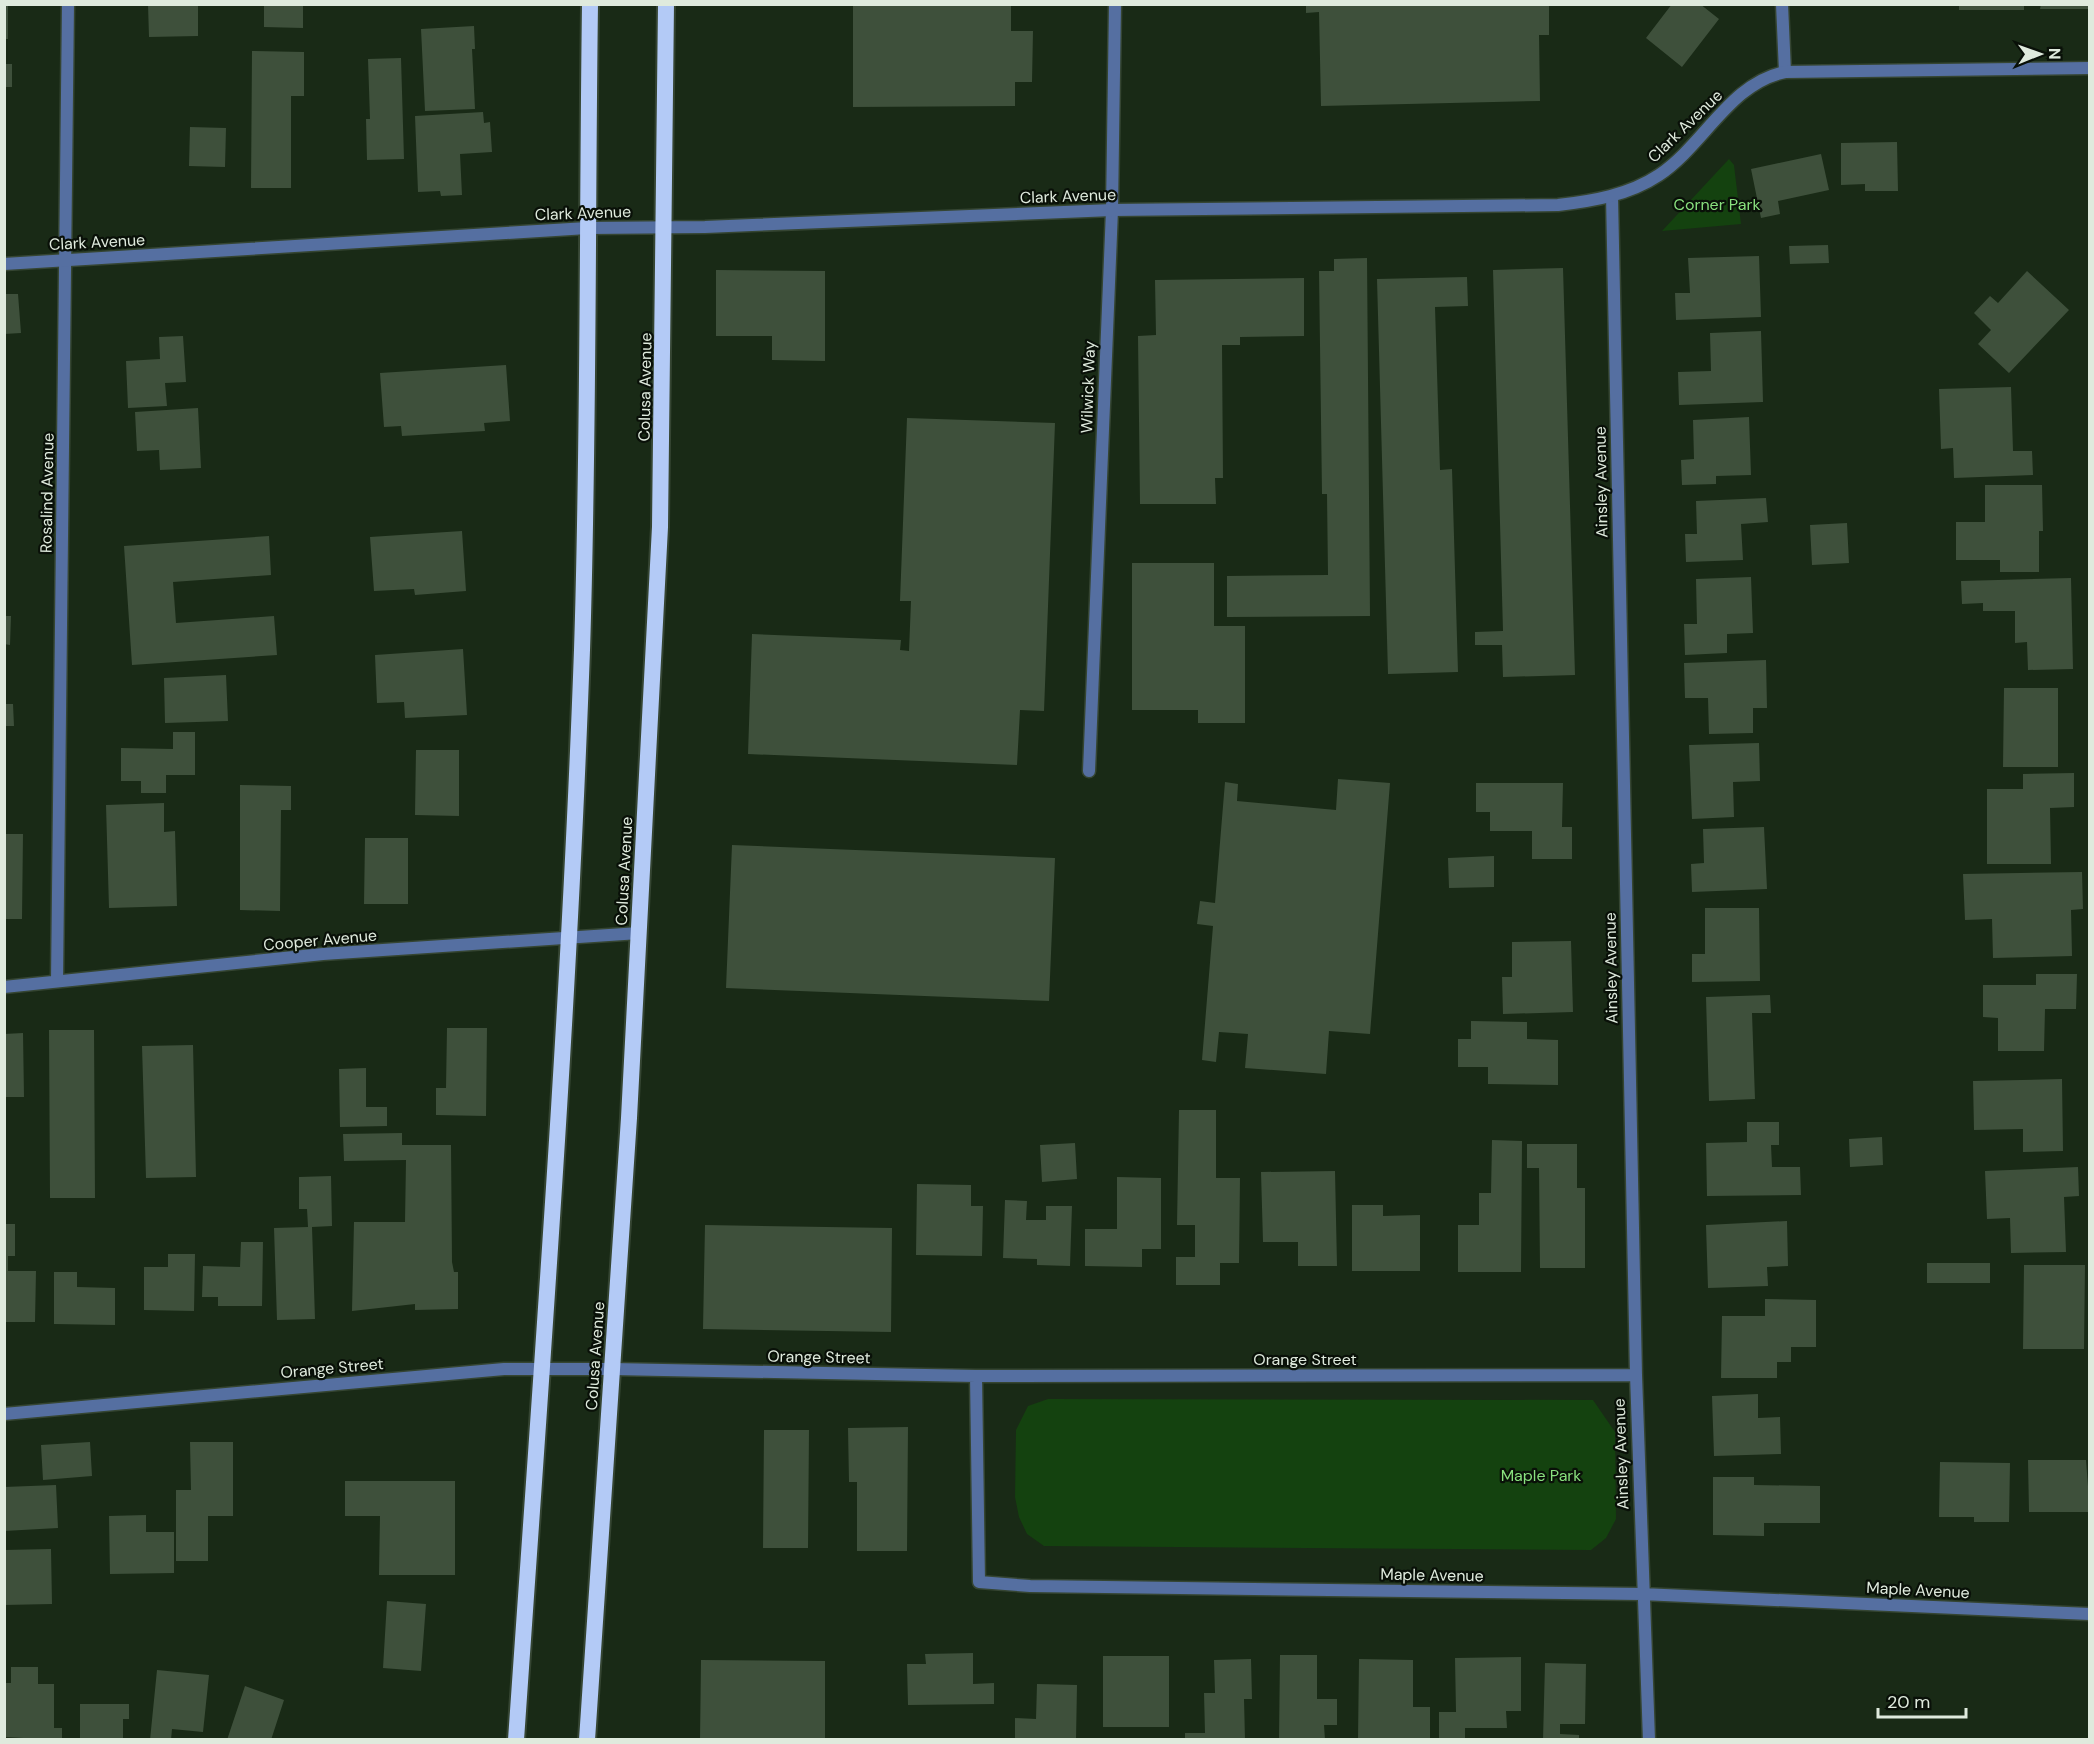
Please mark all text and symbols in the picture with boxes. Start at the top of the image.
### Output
north arrow [2010,24,2070,84]
text: N [2044,48,2065,60]
street label: Clark Avenue [1643,85,1727,167]
street label: Clark Avenue [1019,184,1117,208]
park label: Corner Park [1674,194,1760,215]
street label: Clark Avenue [534,201,632,225]
street label: Clark Avenue [48,229,146,255]
street label: Colusa Avenue [634,332,656,442]
street label: Wilwick Way [1076,340,1100,434]
street label: Ainsley Avenue [1590,426,1612,538]
street label: Rosalind Avenue [35,433,59,553]
street label: Colusa Avenue [611,816,637,926]
street label: Ainsley Avenue [1600,912,1622,1024]
street label: Cooper Avenue [262,925,378,955]
street label: Colusa Avenue [581,1301,609,1411]
street label: Orange Street [767,1346,871,1368]
street label: Orange Street [1253,1349,1357,1370]
street label: Orange Street [280,1353,384,1383]
street label: Ainsley Avenue [1609,1398,1633,1510]
park label: Maple Park [1501,1465,1581,1486]
street label: Maple Avenue [1380,1564,1484,1586]
street label: Maple Avenue [1866,1577,1970,1603]
scale bar [1878,1681,1966,1719]
text: 20 m [1887,1690,1930,1714]

